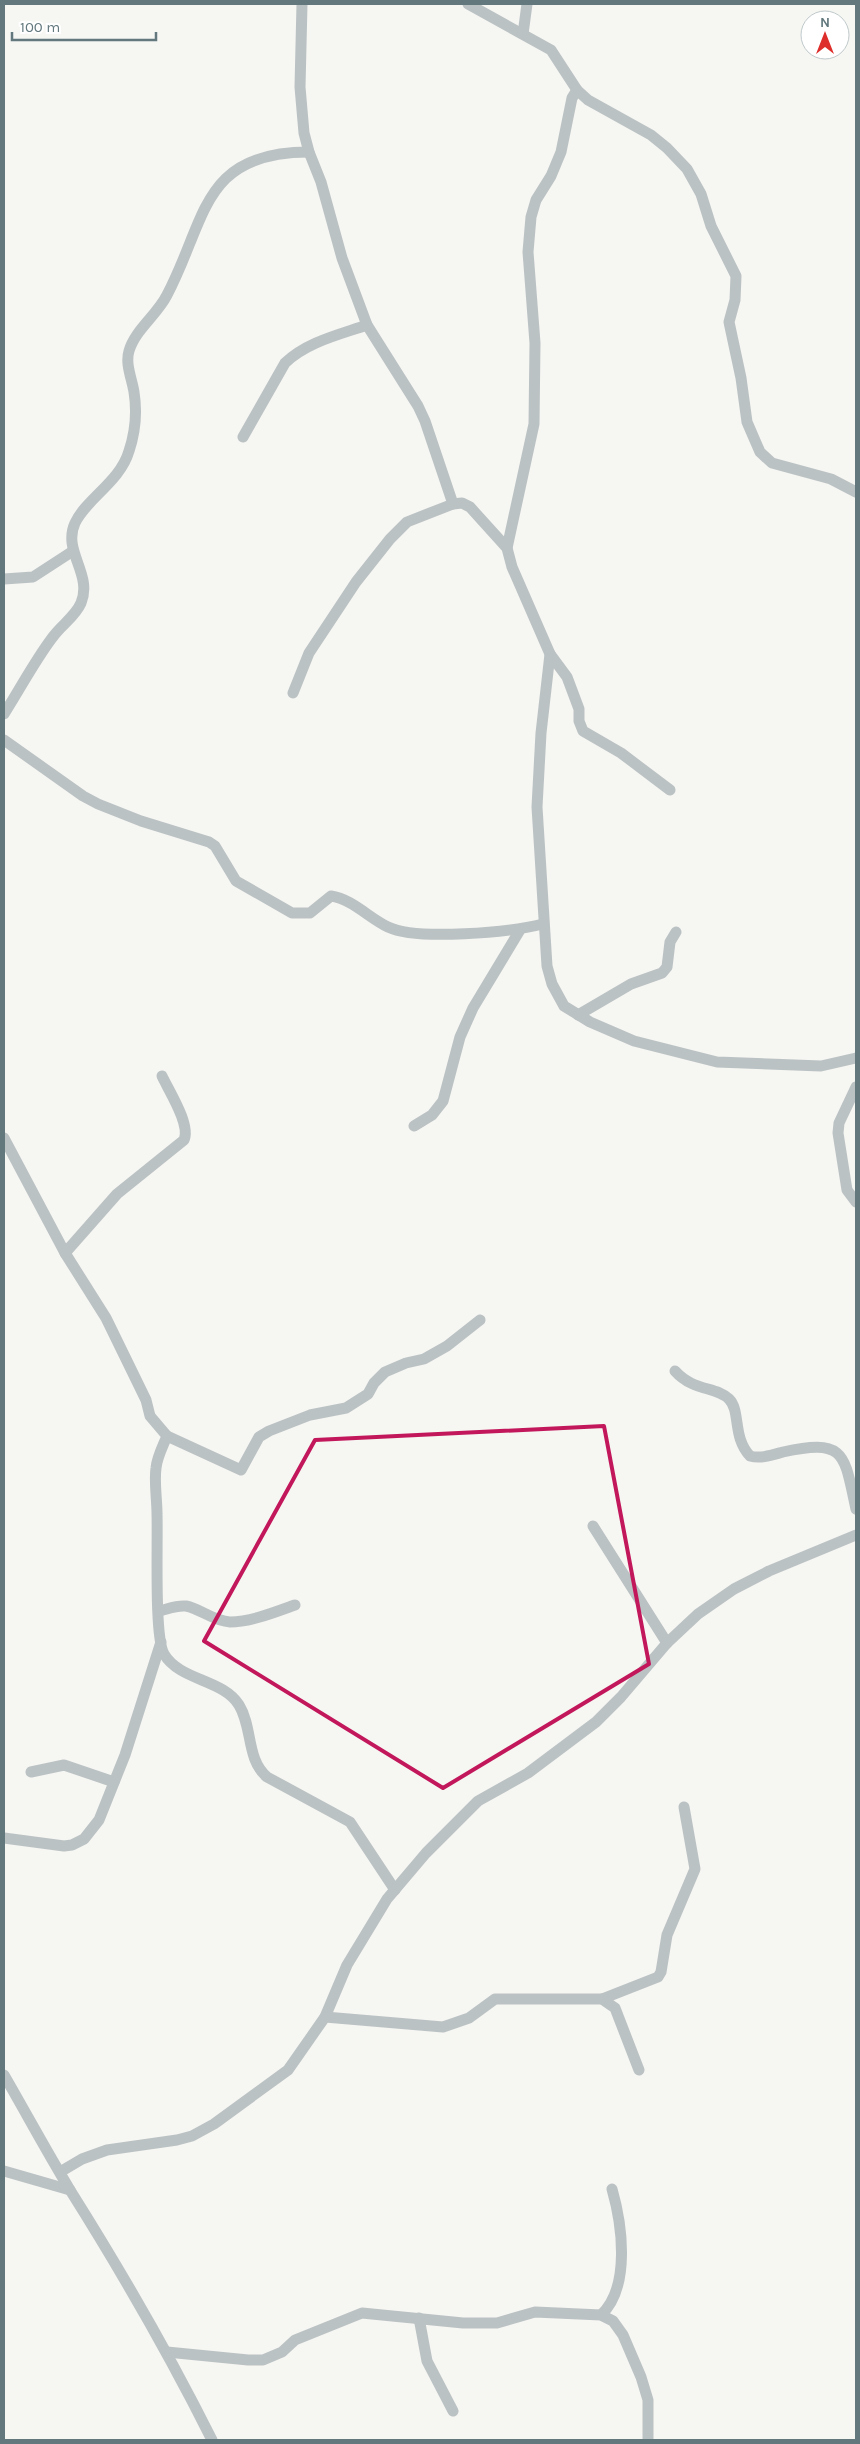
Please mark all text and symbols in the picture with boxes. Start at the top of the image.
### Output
scale bar [12,10,156,42]
north arrow [800,10,850,60]
text: N [820,14,830,31]
text: 100 m [20,18,60,36]

